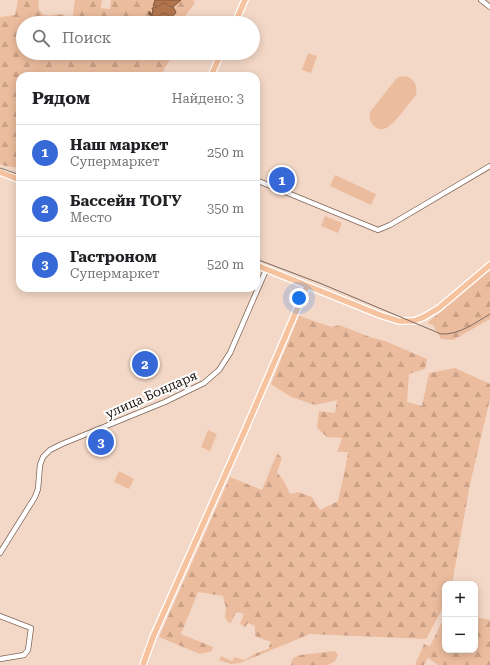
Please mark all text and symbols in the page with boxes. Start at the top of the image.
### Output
search box [16,16,260,60]
icon: search [30,27,52,49]
text: Поиск [62,29,111,47]
text: Рядом [32,88,90,108]
text: Найдено: 3 [172,91,244,106]
text: Наш маркет [70,136,168,154]
text: 1 [41,145,49,160]
text: 250 m [207,145,244,160]
text: Супермаркет [70,154,160,169]
pin: 1 [269,165,295,195]
text: Бассейн ТОГУ [70,192,182,210]
text: 2 [41,201,49,216]
text: 350 m [207,201,244,216]
text: Место [70,210,112,225]
text: Гастроном [70,248,157,266]
text: 3 [41,257,49,272]
text: 520 m [207,257,244,272]
text: Супермаркет [70,266,160,281]
your location [289,288,309,308]
pin: 2 [132,349,158,379]
street label: улица Бондаря [103,368,199,421]
pin: 3 [88,427,114,457]
map controls [442,581,478,653]
button: + [442,581,478,617]
button: − [442,617,478,653]

